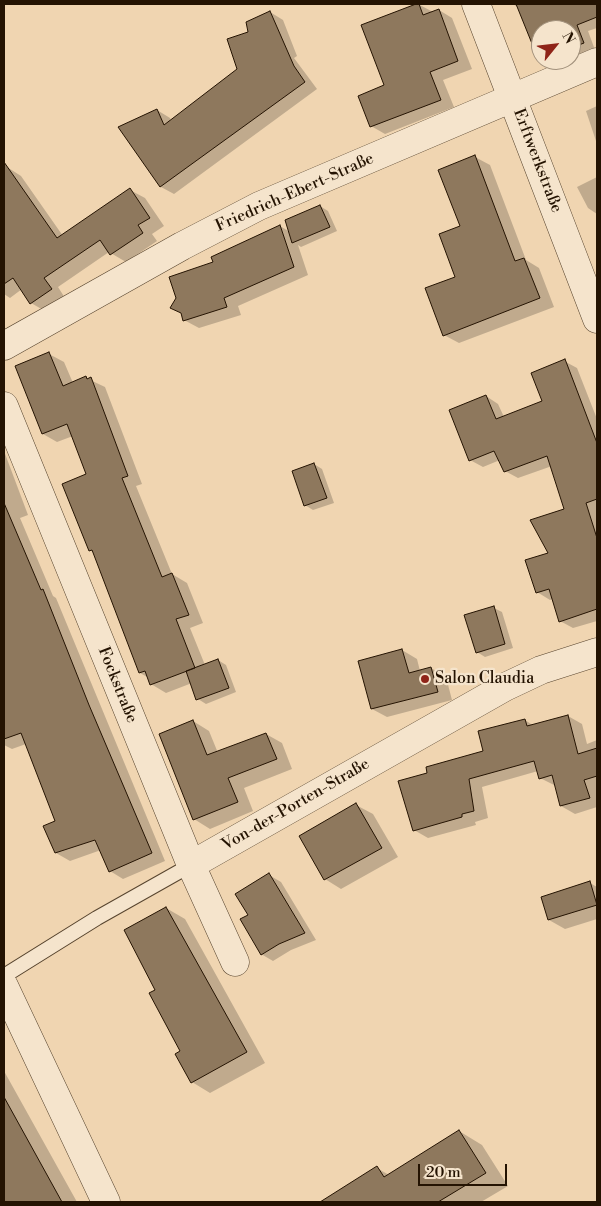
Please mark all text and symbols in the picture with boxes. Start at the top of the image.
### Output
north arrow [531,20,581,70]
text: N [558,29,579,47]
street label: Erftwerkstraße [508,106,566,216]
street label: Friedrich-Ebert-Straße [213,149,377,237]
street label: Fockstraße [93,644,141,726]
place label: Salon Claudia [435,669,534,689]
marker: Salon Claudia [419,673,431,685]
street label: Von-der-Porten-Straße [219,755,373,855]
scale bar [421,1154,510,1186]
text: 20 m [426,1163,461,1182]

